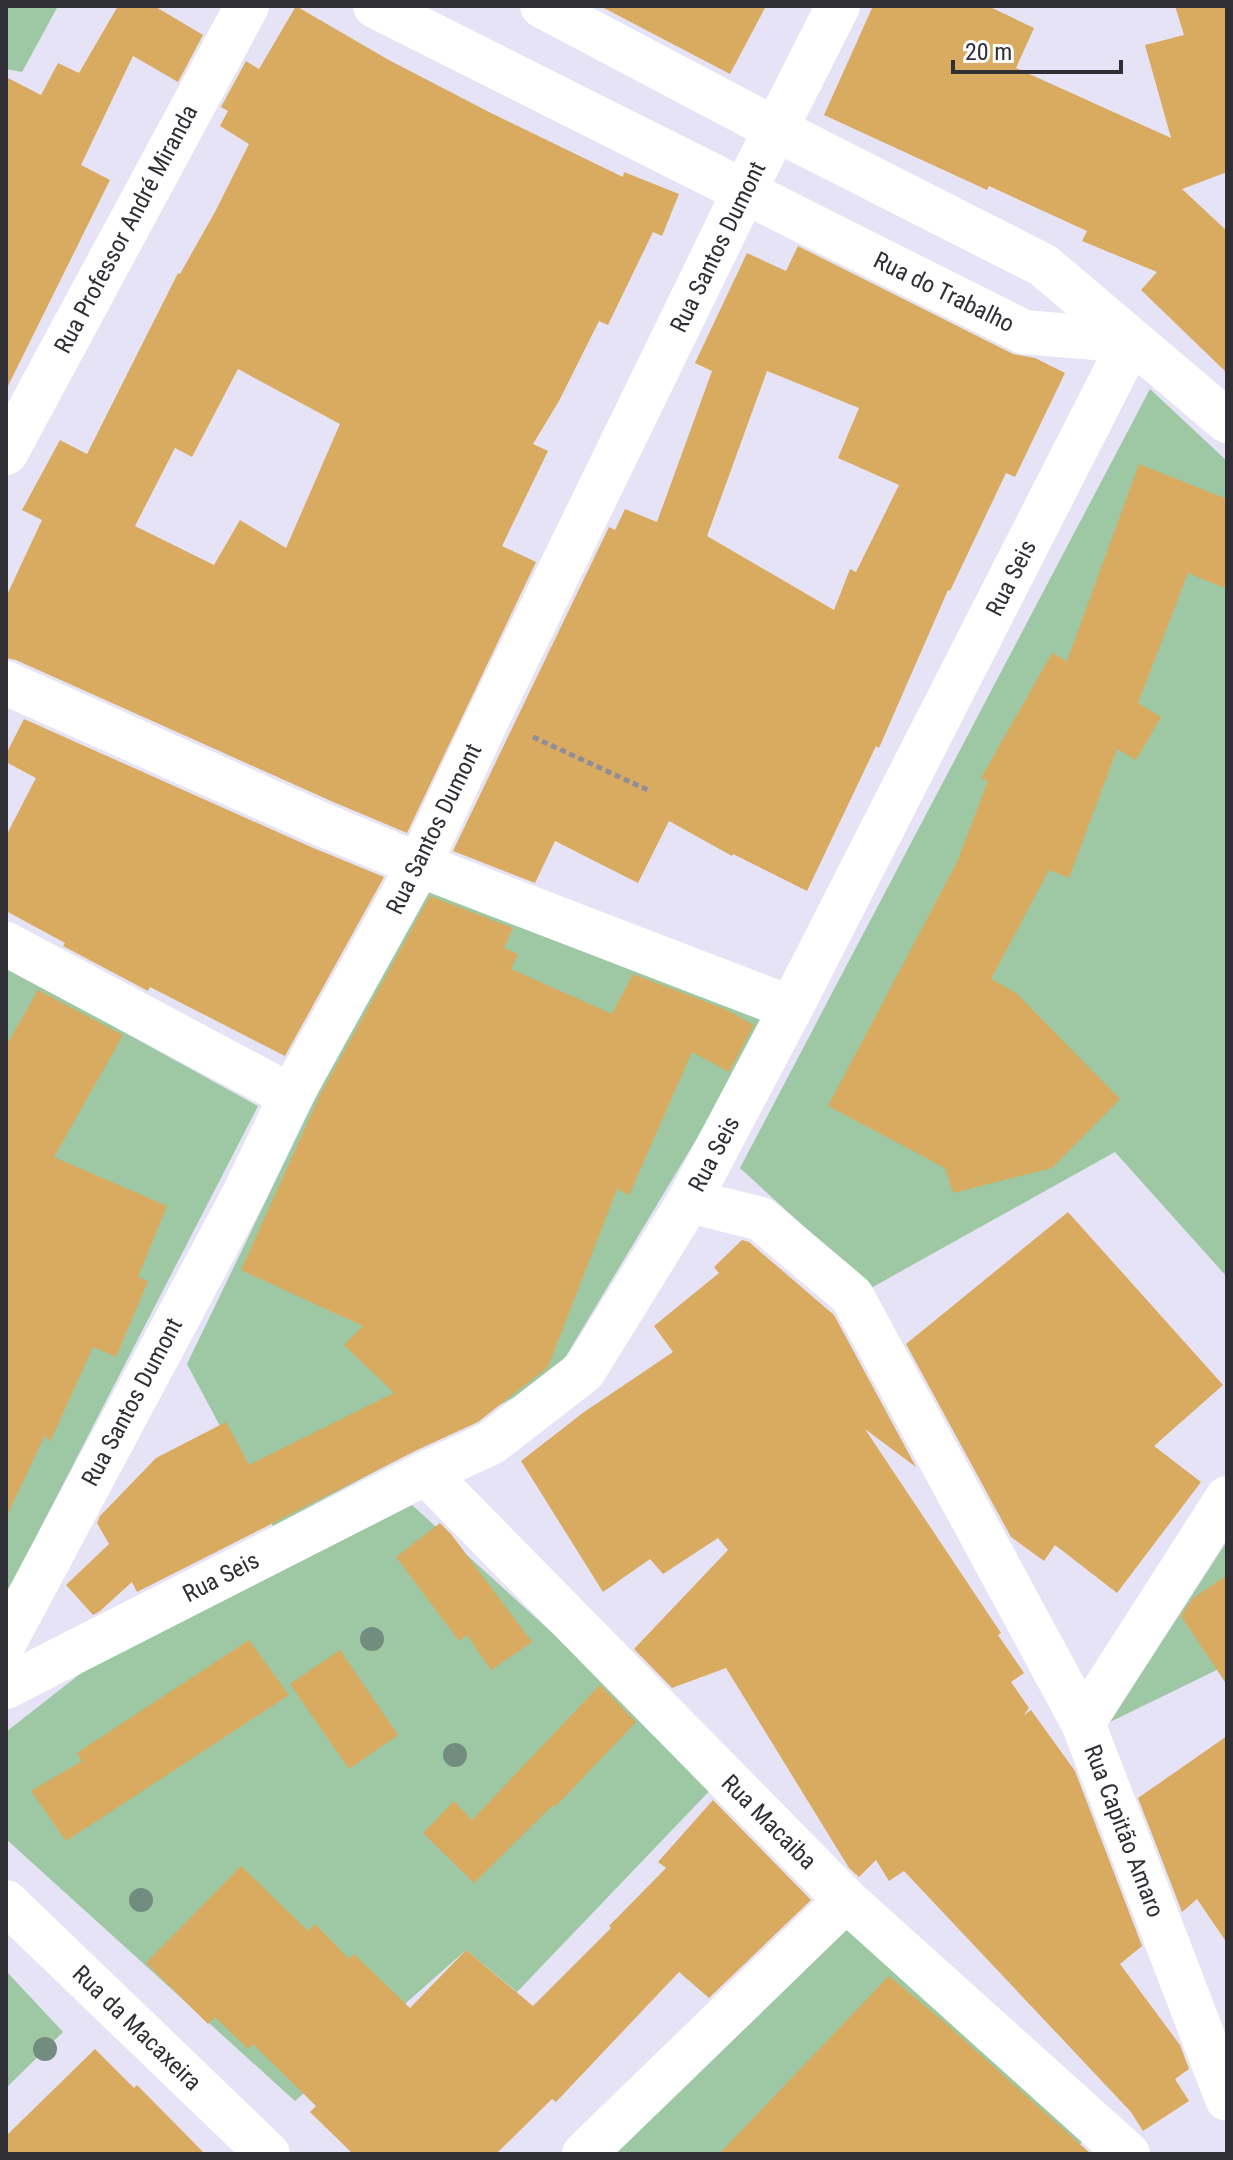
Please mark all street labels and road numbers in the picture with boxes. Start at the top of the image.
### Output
street label: Rua Professor André Miranda [49,100,203,358]
street label: Rua Santos Dumont [665,157,771,337]
street label: Rua do Trabalho [869,246,1019,338]
street label: Rua Seis [980,535,1042,621]
street label: Rua Santos Dumont [381,739,487,919]
street label: Rua Seis [683,1111,745,1197]
street label: Rua Santos Dumont [76,1313,188,1491]
street label: Rua Seis [178,1546,264,1608]
street label: Rua Capitão Amaro [1078,1741,1170,1921]
street label: Rua Macaiba [716,1769,822,1875]
street label: Rua da Macaxeira [67,1960,207,2096]

